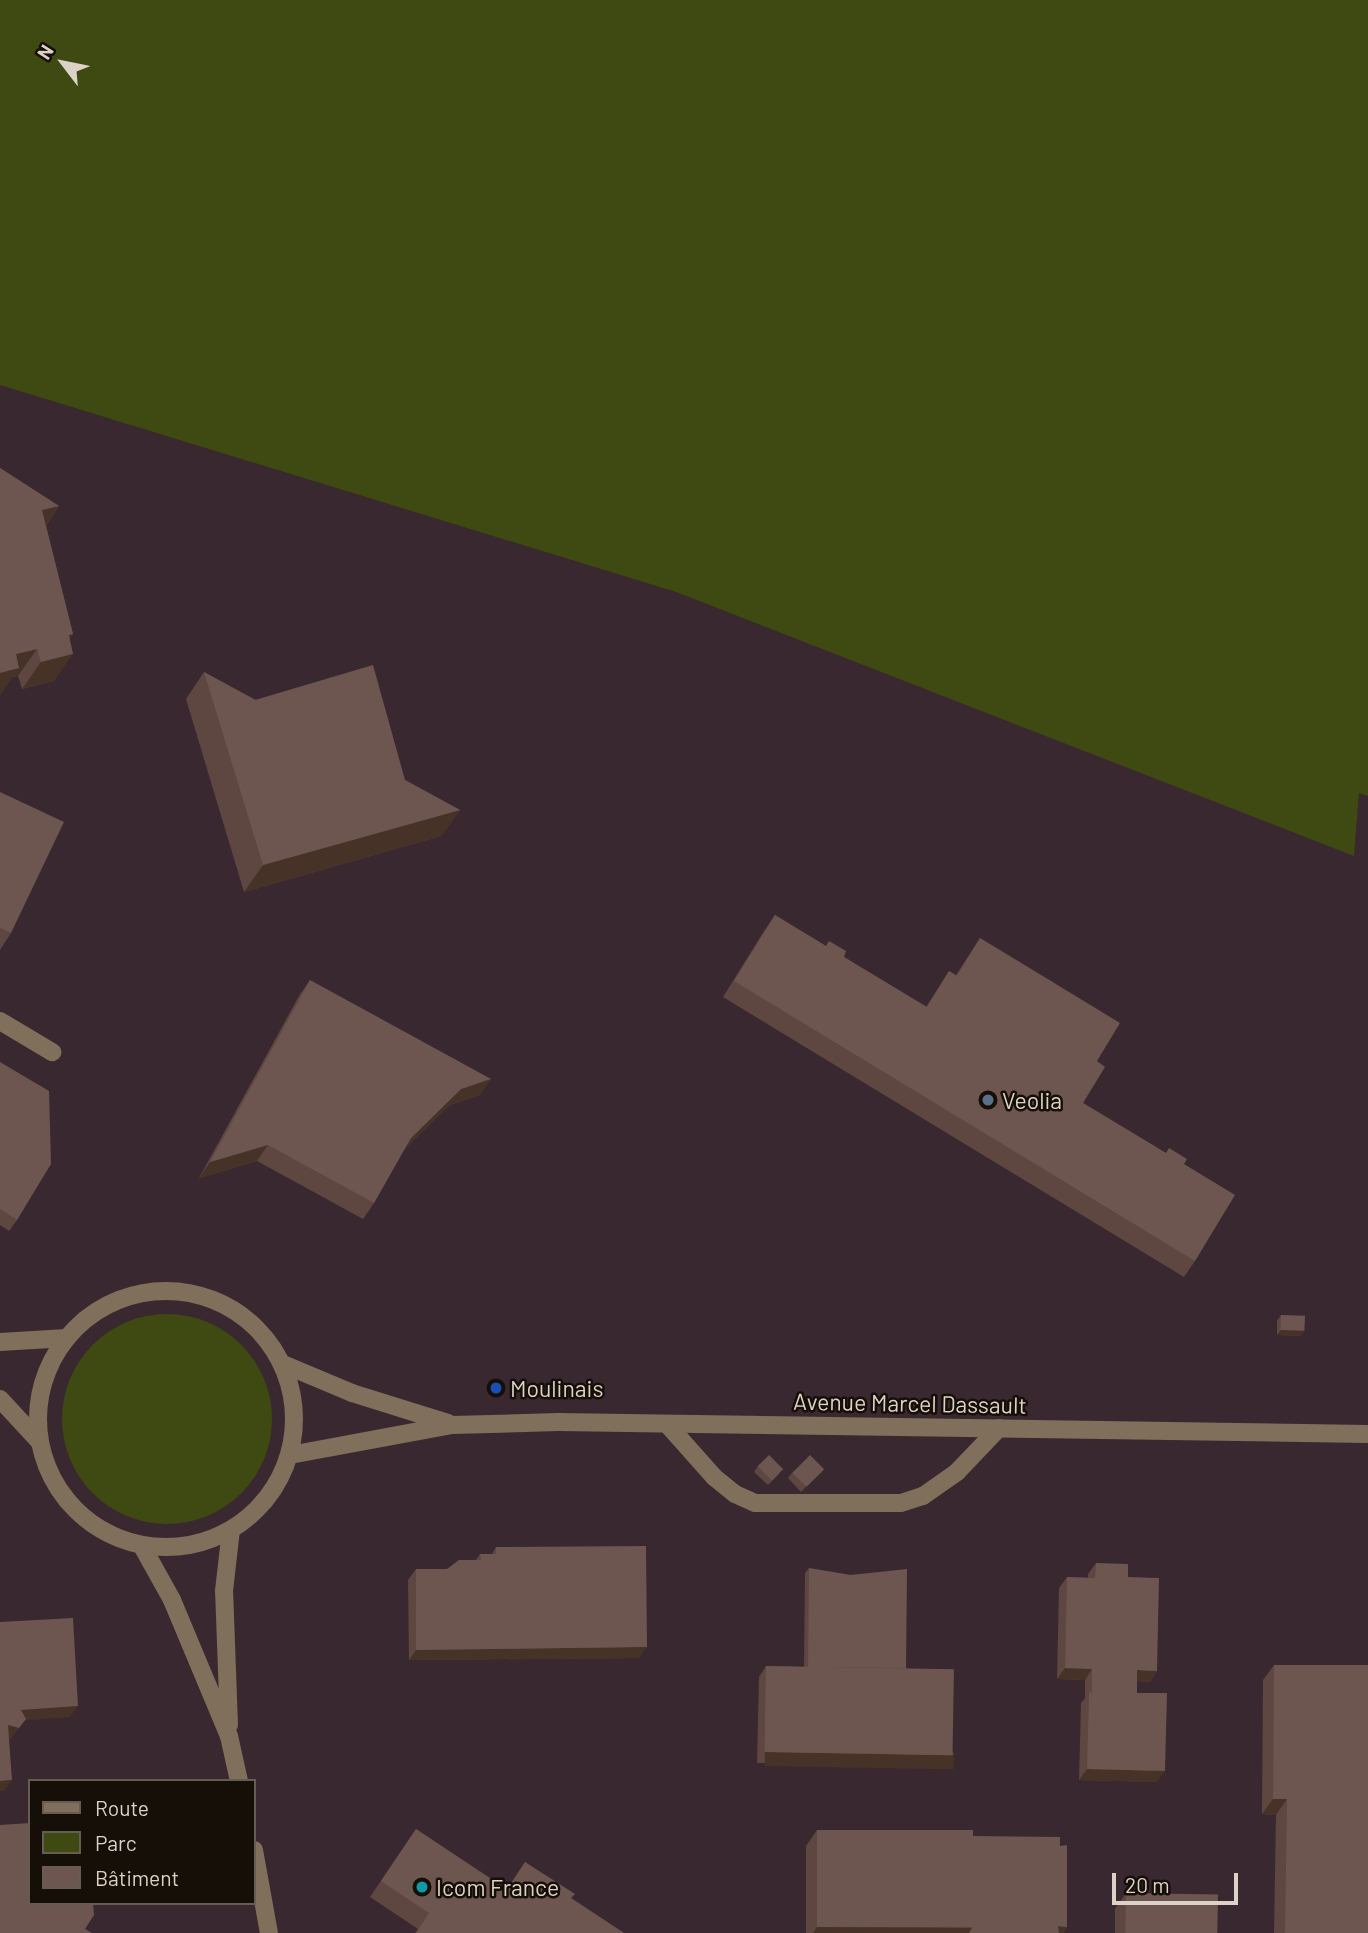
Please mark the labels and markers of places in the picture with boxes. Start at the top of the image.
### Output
place label: Veolia [1002,1086,1062,1114]
marker: Veolia [980,1092,996,1108]
place label: Moulinais [510,1374,604,1402]
marker: Moulinais [488,1380,504,1396]
place label: Icom France [436,1873,559,1901]
marker: Icom France [414,1879,430,1895]

